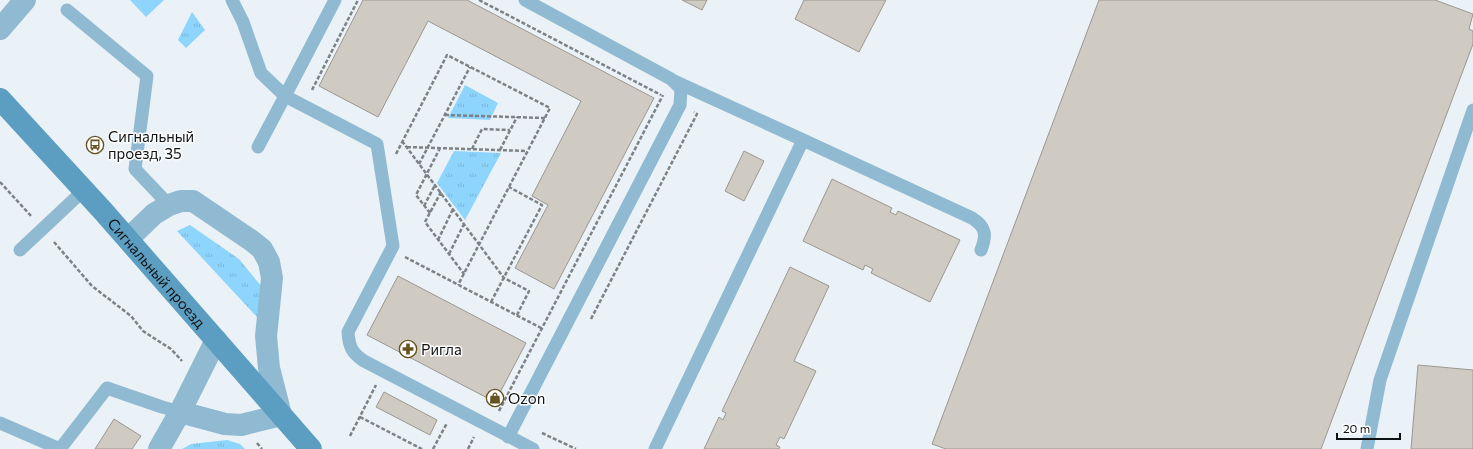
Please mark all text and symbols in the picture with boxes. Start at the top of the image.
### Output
place label: Сигнальный проезд, 35 [108,127,194,162]
bus stop icon: Сигнальный проезд, 35 [85,135,105,155]
street label: Сигнальный проезд [104,214,210,331]
pharmacy icon: Ригла [398,339,418,359]
place label: Ригла [421,340,462,358]
shop icon: Ozon [485,388,505,408]
place label: Ozon [508,389,545,407]
scale bar [1337,415,1400,441]
text: 20 m [1343,421,1370,435]

